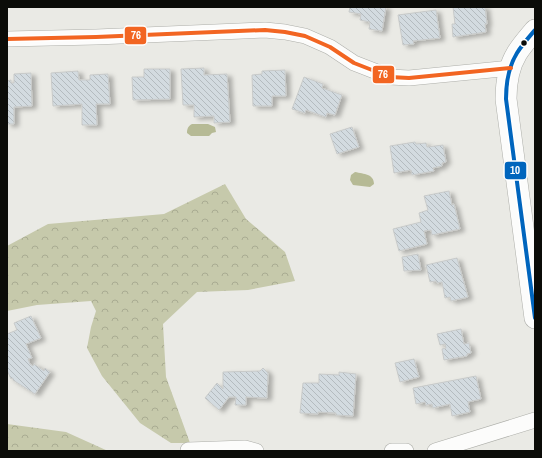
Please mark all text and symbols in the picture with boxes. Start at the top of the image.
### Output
line badge: 76 [124,26,147,45]
text: 76 [131,28,141,42]
unlabelled marker [519,38,529,48]
line badge: 76 [372,65,395,84]
text: 76 [378,67,388,81]
line badge: 10 [504,161,527,180]
text: 10 [510,163,520,177]

